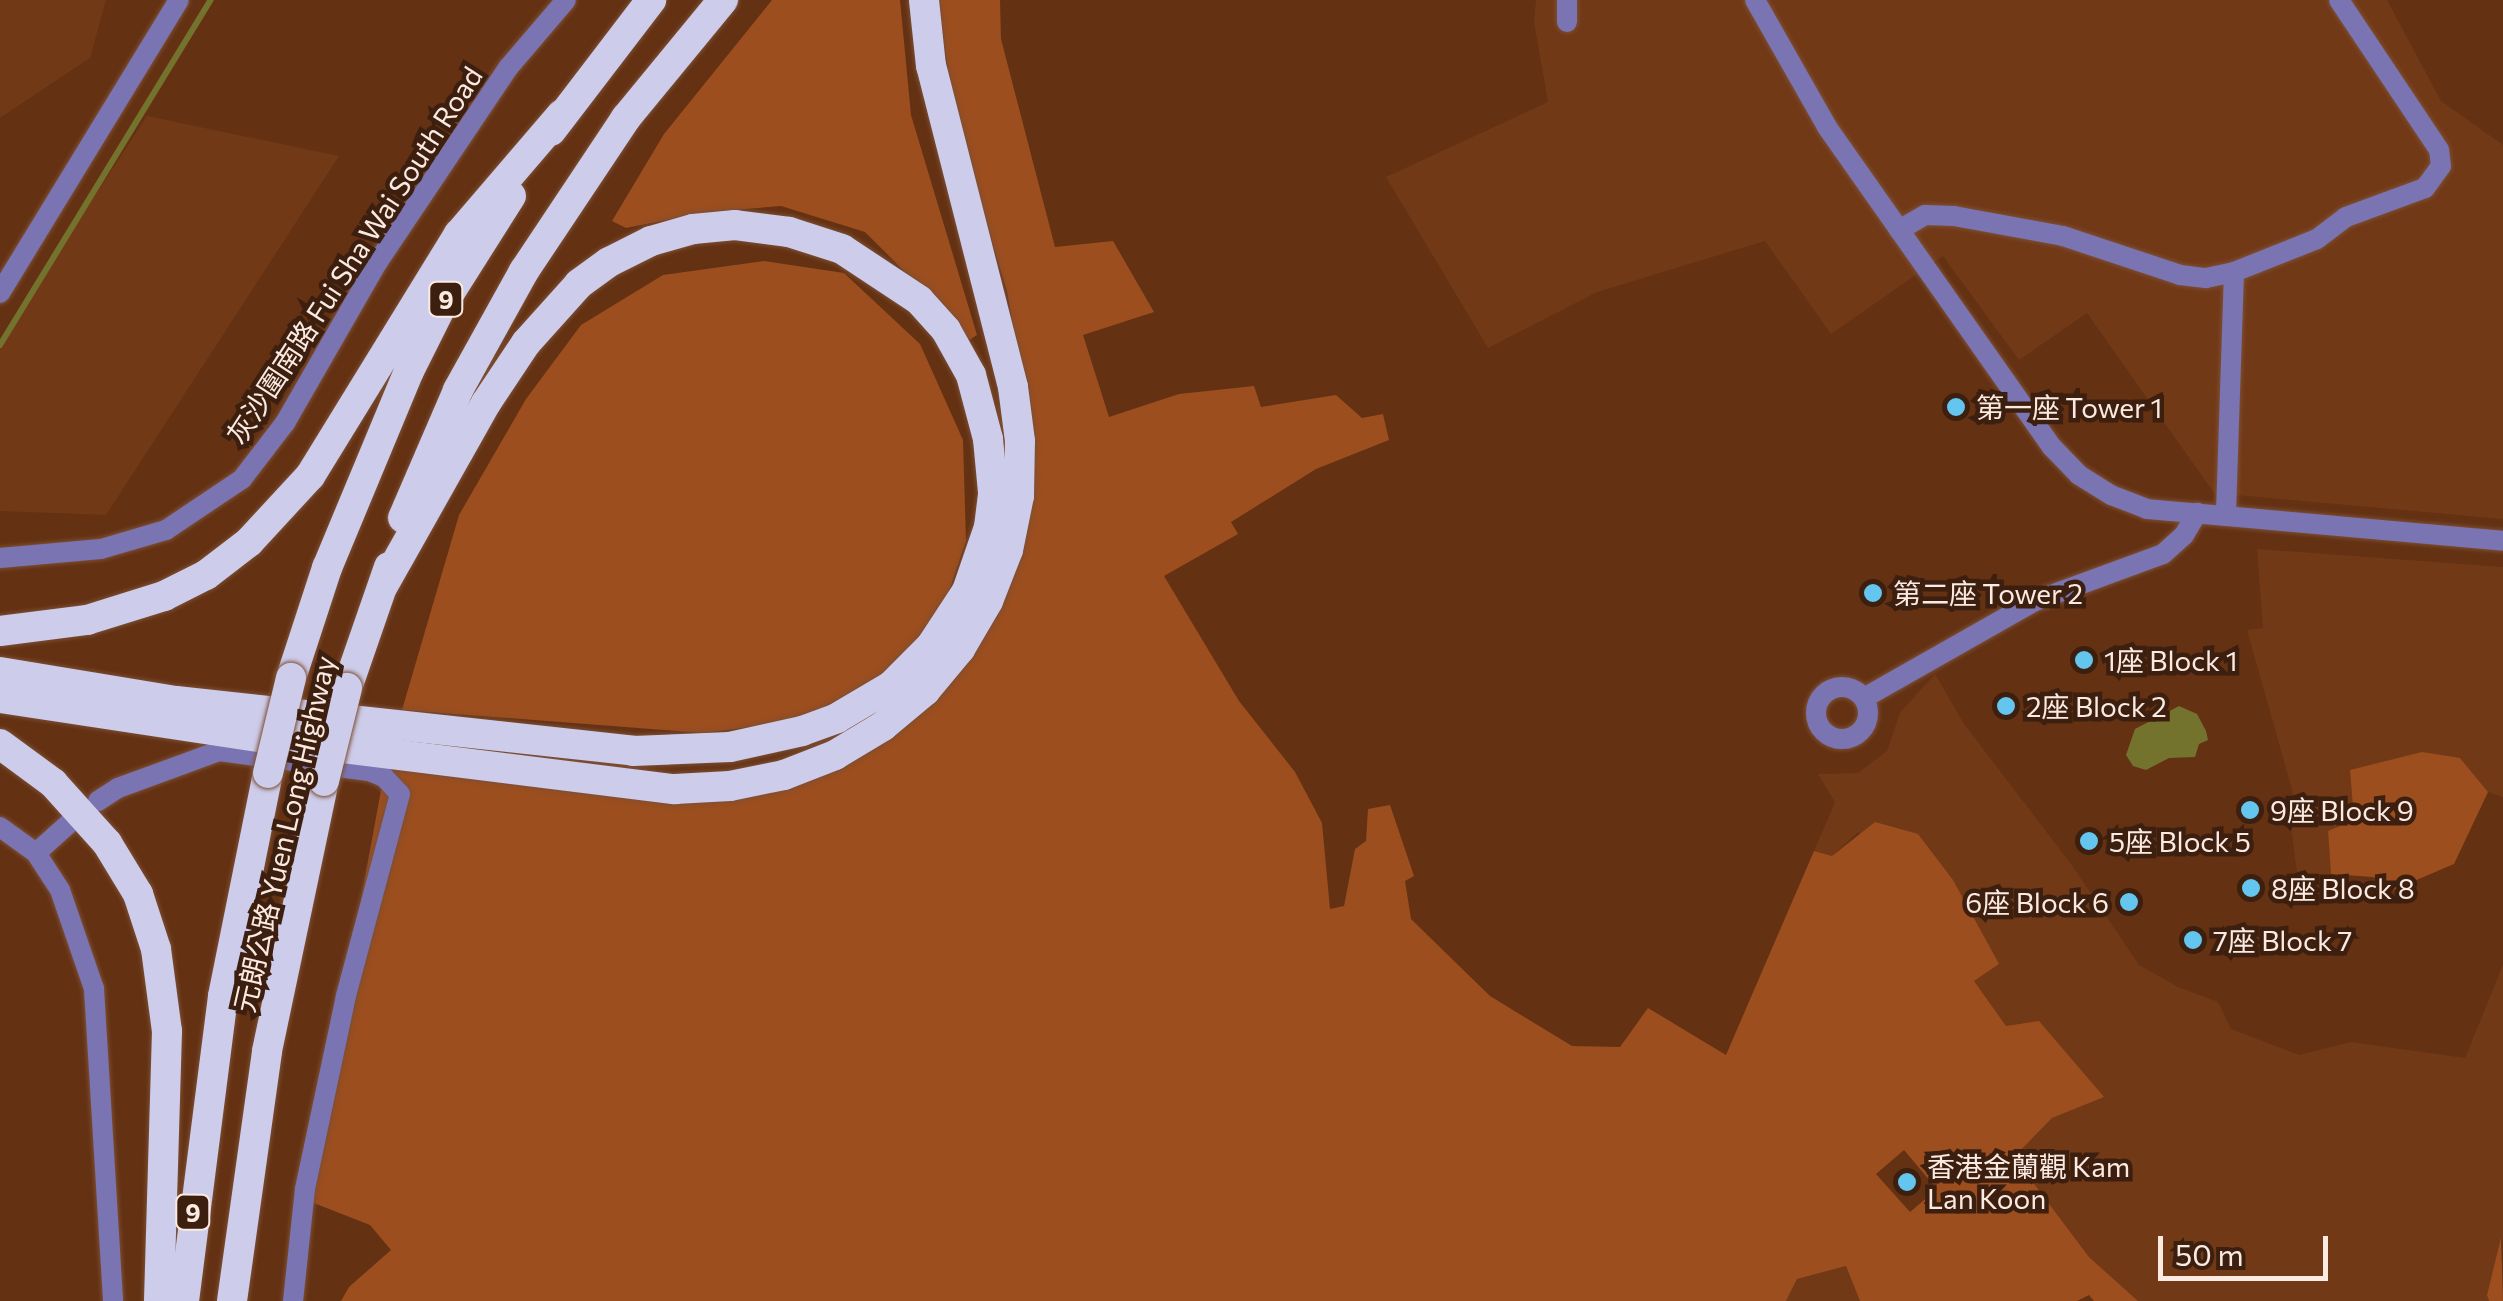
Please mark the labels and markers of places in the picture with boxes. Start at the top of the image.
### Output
place label: 第一座 Tower 1 [1976,390,2163,424]
marker: 第一座 Tower 1 [1945,396,1967,418]
place label: 第二座 Tower 2 [1893,576,2083,610]
marker: 第二座 Tower 2 [1862,582,1884,604]
place label: 1座 Block 1 [2104,643,2238,677]
marker: 1座 Block 1 [2073,649,2095,671]
place label: 2座 Block 2 [2026,689,2167,723]
marker: 2座 Block 2 [1995,695,2017,717]
place label: 9座 Block 9 [2270,793,2414,827]
marker: 9座 Block 9 [2239,799,2261,821]
place label: 5座 Block 5 [2109,824,2251,858]
marker: 5座 Block 5 [2078,830,2100,852]
place label: 8座 Block 8 [2271,871,2415,905]
marker: 8座 Block 8 [2240,877,2262,899]
place label: 6座 Block 6 [1965,885,2109,919]
marker: 6座 Block 6 [2118,891,2140,913]
place label: 7座 Block 7 [2213,923,2352,957]
marker: 7座 Block 7 [2182,929,2204,951]
place label: 香港金蘭觀 Kam Lan Koon [1927,1149,2130,1215]
marker: 香港金蘭觀 Kam Lan Koon [1896,1171,1918,1193]

